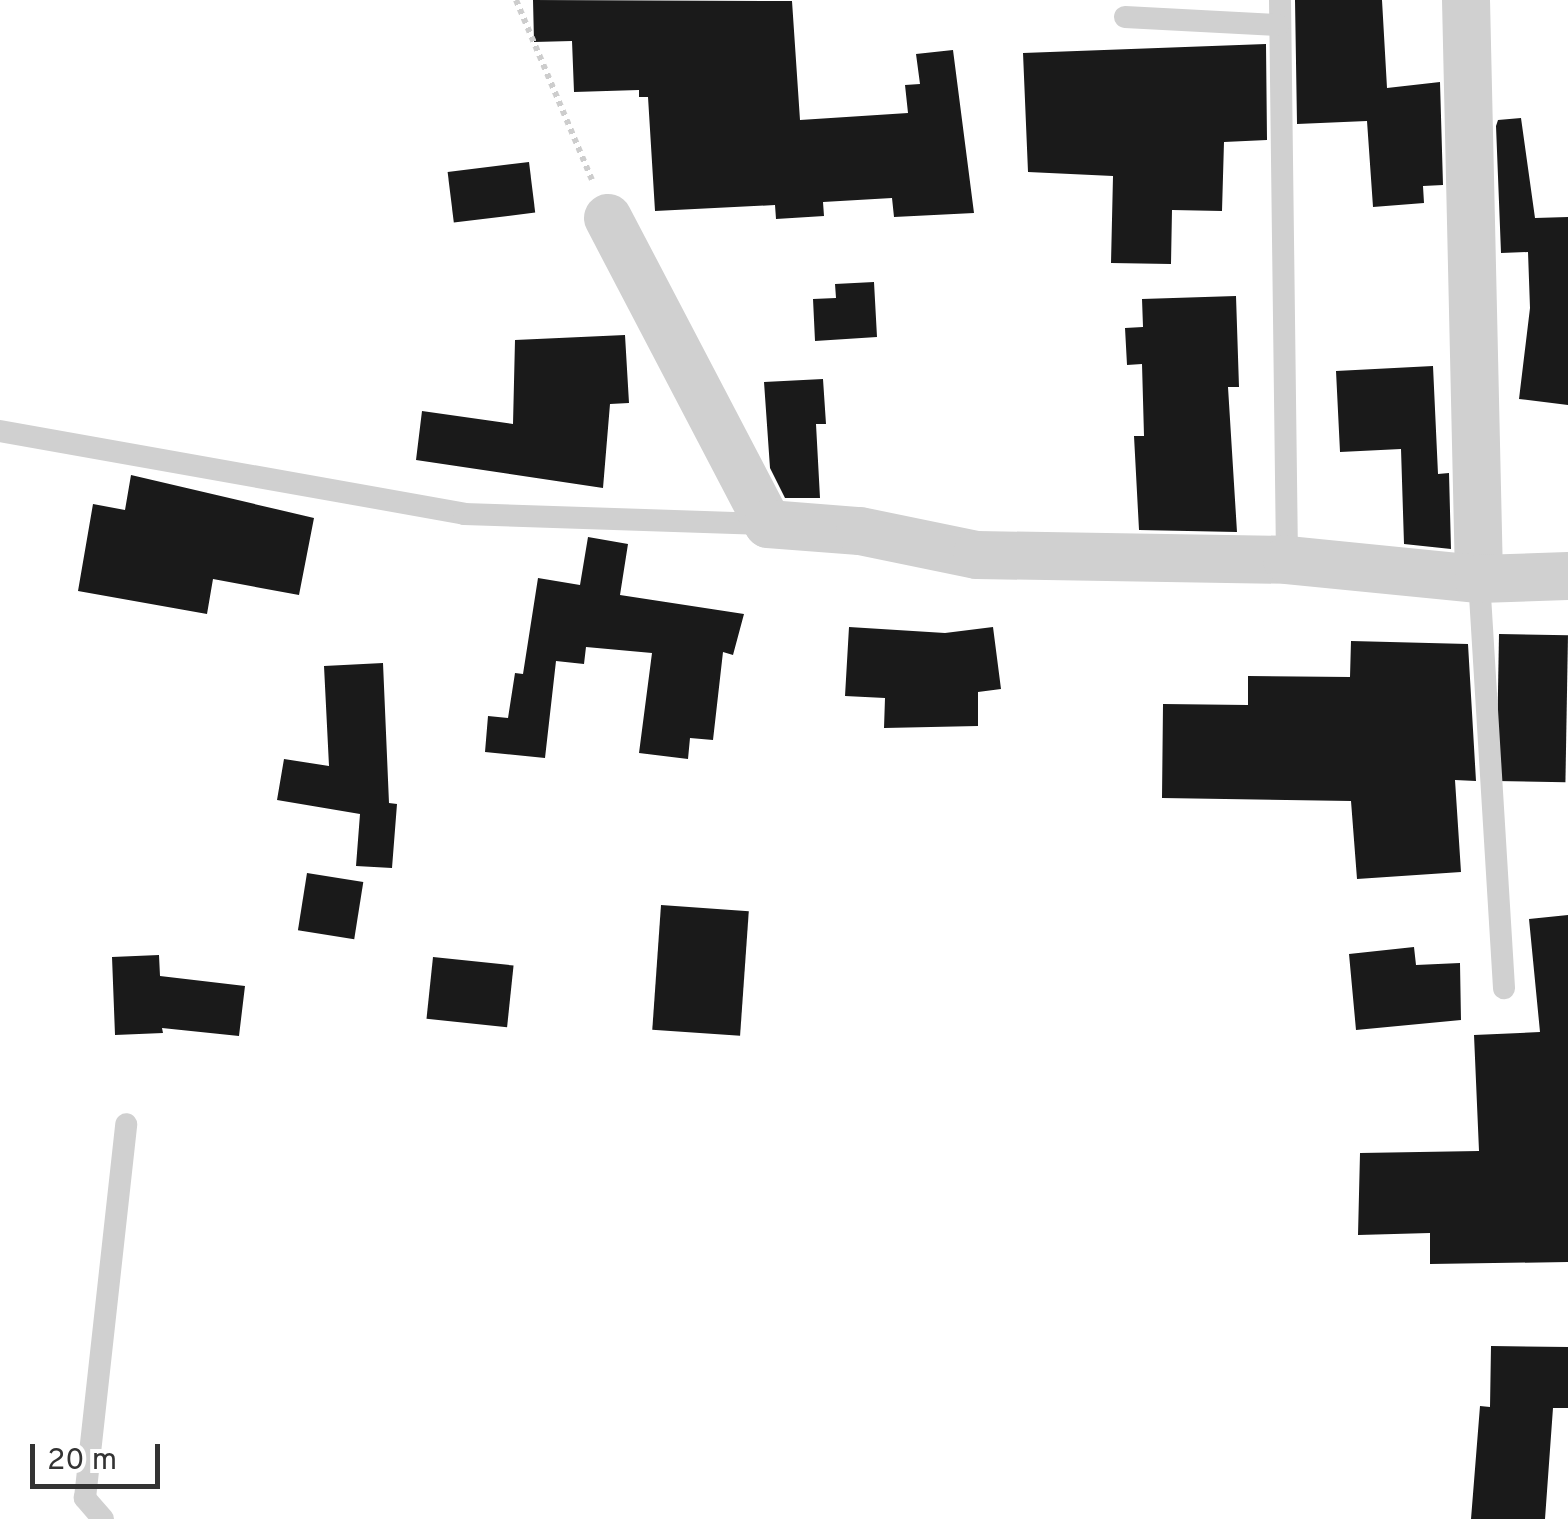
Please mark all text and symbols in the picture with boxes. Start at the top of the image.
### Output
scale bar [35,1424,165,1486]
text: 20 m [47,1443,117,1480]

